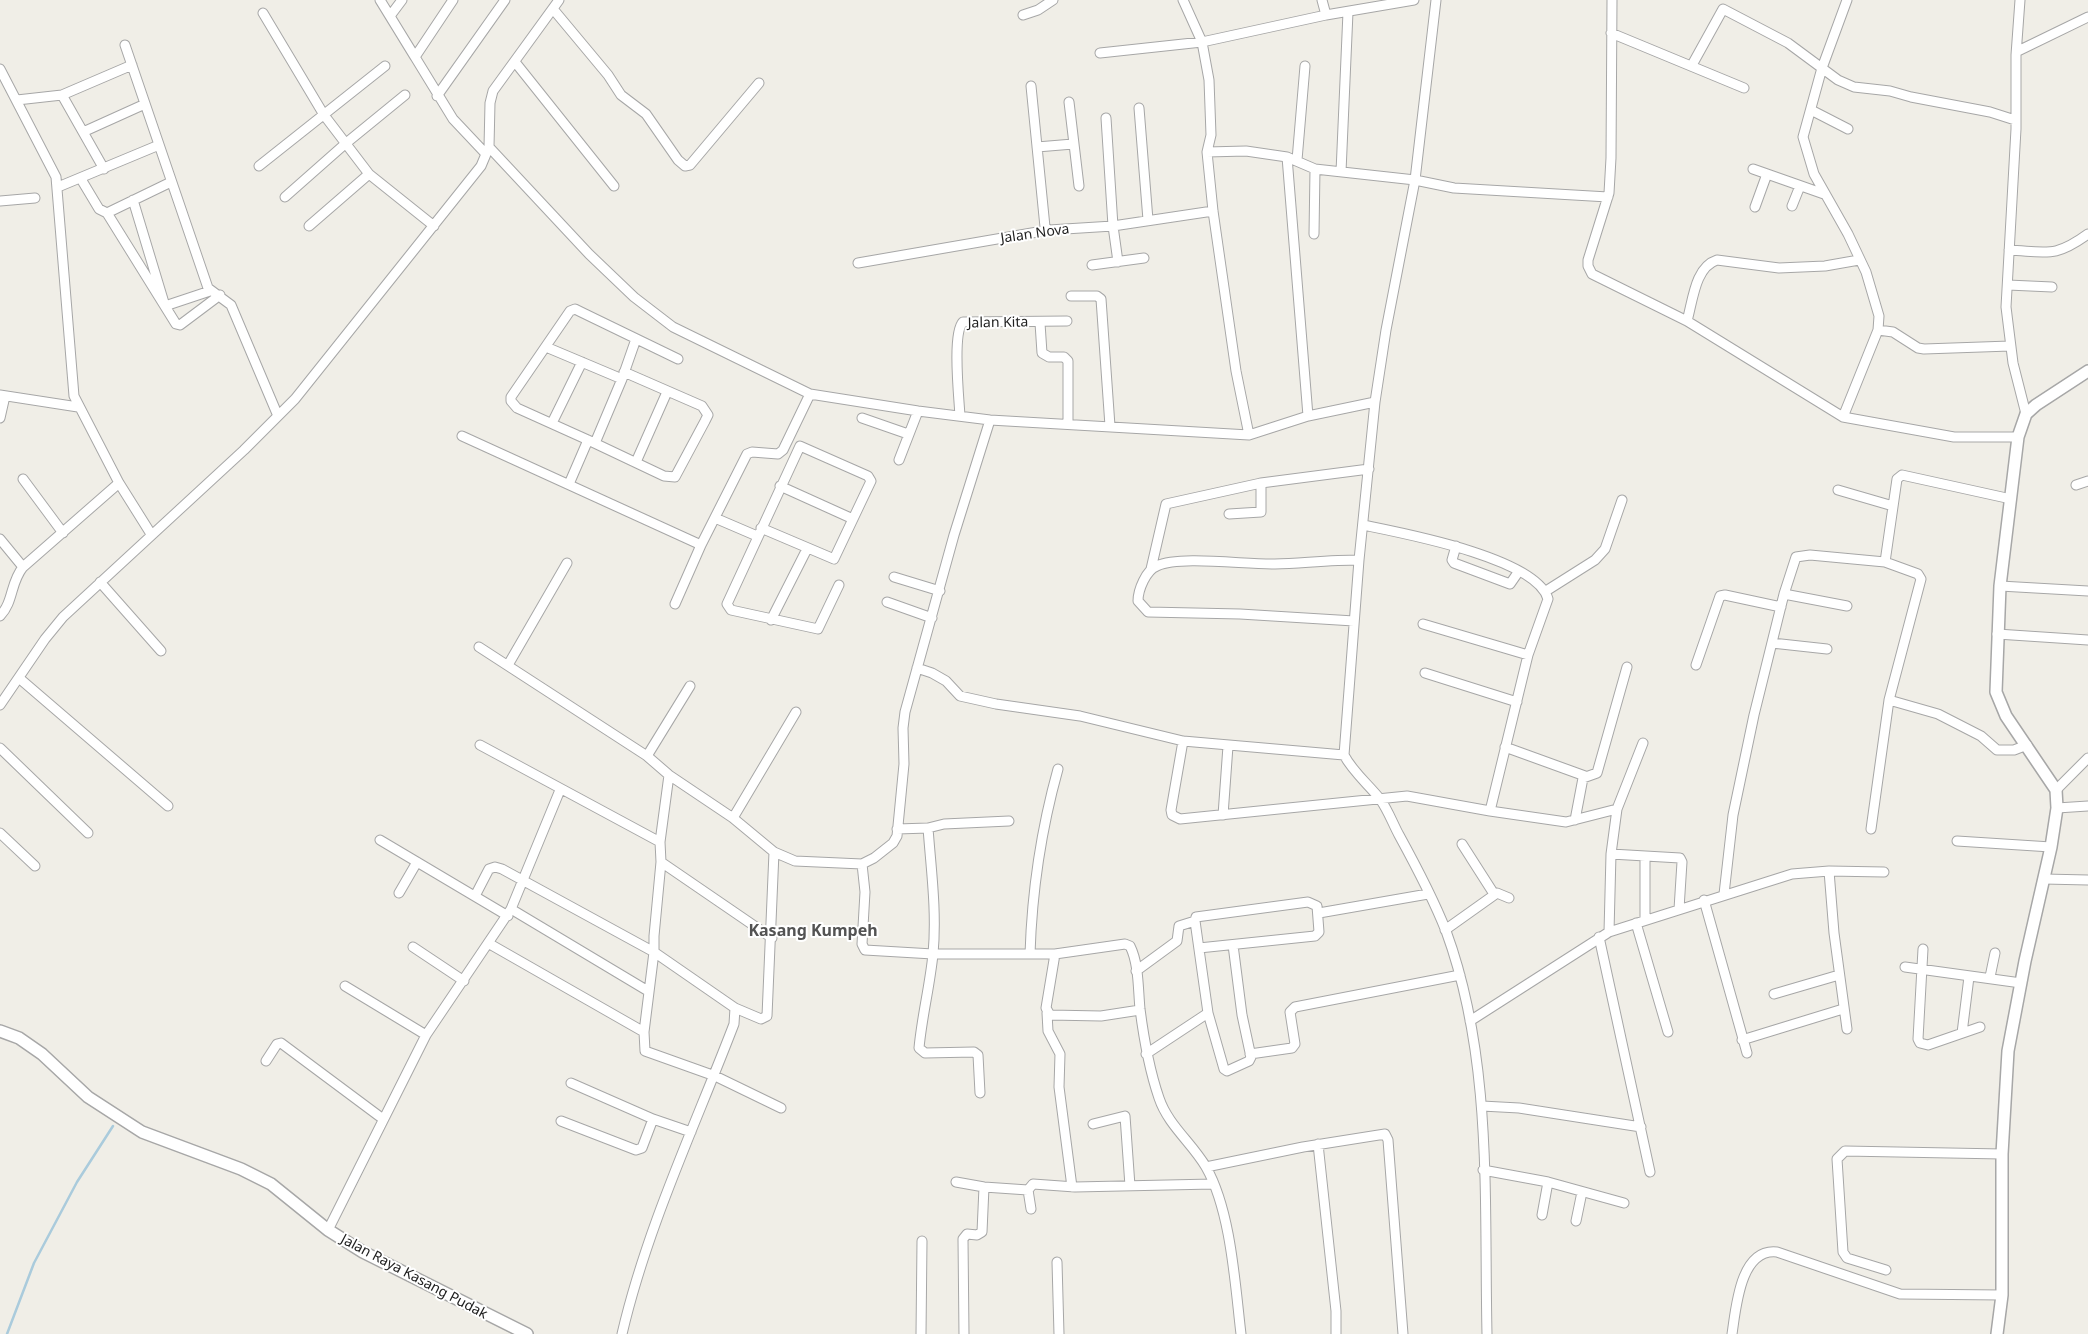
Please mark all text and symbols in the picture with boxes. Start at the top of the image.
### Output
street label: Jalan Nova [1000,221,1070,247]
street label: Jalan Kita [968,314,1028,332]
district label: Kasang Kumpeh [748,921,878,941]
street label: Jalan Raya Kasang Pudak [338,1231,490,1323]

